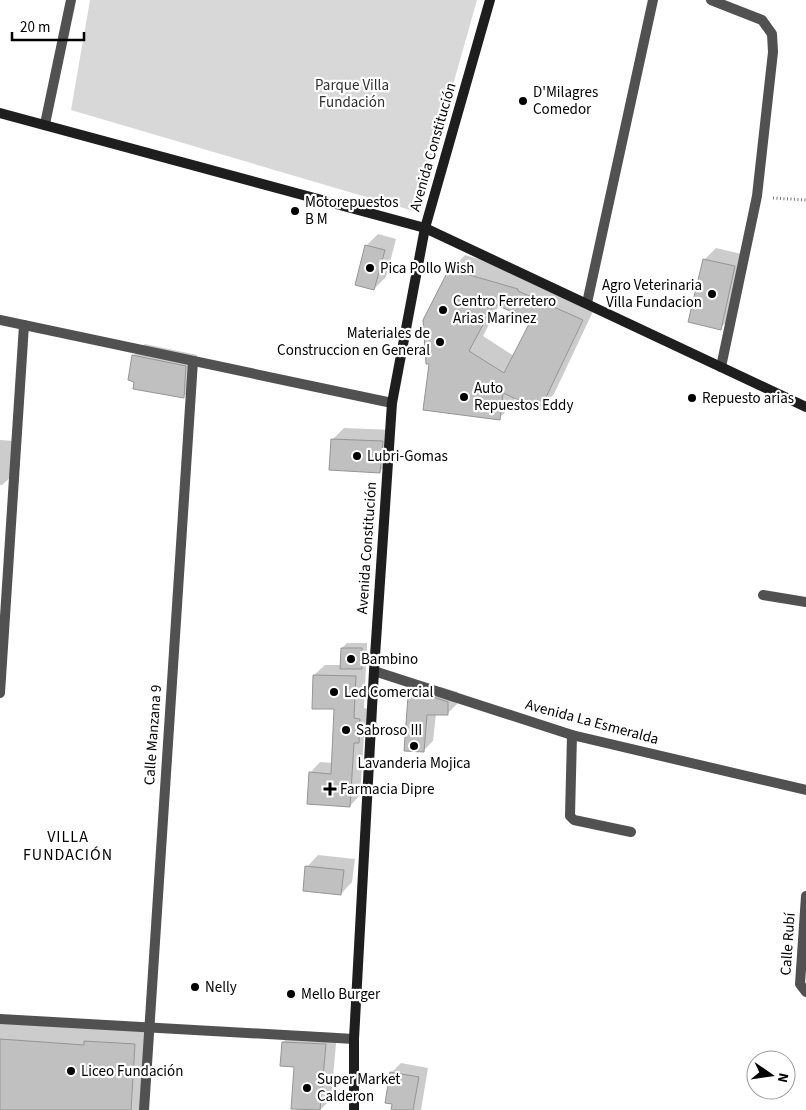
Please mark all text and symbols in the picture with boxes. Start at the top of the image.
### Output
scale bar [12,10,85,42]
text: 20 m [20,17,50,38]
park label: Parque Villa Fundación [315,75,389,113]
street label: Avenida Constitución [405,80,461,214]
place label: D'Milagres Comedor [533,82,598,120]
marker: D'Milagres Comedor [517,95,529,107]
place label: Motorepuestos B M [305,192,398,230]
marker: Motorepuestos B M [289,205,301,217]
place label: Pica Pollo Wish [380,258,474,279]
marker: Pica Pollo Wish [364,262,376,274]
place label: Agro Veterinaria Villa Fundacion [602,275,702,313]
marker: Agro Veterinaria Villa Fundacion [706,288,718,300]
place label: Centro Ferretero Arias Marinez [453,291,556,329]
marker: Centro Ferretero Arias Marinez [437,304,449,316]
place label: Materiales de Construccion en General [277,323,430,361]
marker: Materiales de Construccion en General [434,336,446,348]
place label: Auto Repuestos Eddy [474,378,573,416]
place label: Repuesto arias [702,388,794,409]
marker: Auto Repuestos Eddy [458,391,470,403]
marker: Repuesto arias [686,392,698,404]
place label: Lubri-Gomas [367,446,448,467]
marker: Lubri-Gomas [351,450,363,462]
street label: Avenida Constitución [352,481,382,615]
place label: Bambino [361,649,418,670]
marker: Bambino [345,653,357,665]
place label: Led Comercial [344,682,434,703]
street label: Calle Manzana 9 [139,684,167,786]
marker: Led Comercial [328,686,340,698]
street label: Avenida La Esmeralda [523,694,661,750]
place label: Sabroso III [356,720,422,741]
marker: Sabroso III [340,724,352,736]
marker: Lavanderia Mojica [408,740,420,752]
place label: Lavanderia Mojica [357,753,471,774]
place label: Farmacia Dipre [340,779,435,800]
marker: Farmacia Dipre [324,783,336,795]
district label: VILLA FUNDACIÓN [23,826,113,866]
street label: Calle Rubí [775,911,801,976]
place label: Nelly [205,977,237,998]
marker: Nelly [189,981,201,993]
place label: Mello Burger [301,984,381,1005]
marker: Mello Burger [285,988,297,1000]
north arrow [746,1050,796,1100]
place label: Liceo Fundación [81,1061,183,1082]
marker: Liceo Fundación [65,1065,77,1077]
place label: Super Market Calderon [317,1069,400,1107]
text: N [772,1071,793,1084]
marker: Super Market Calderon [301,1082,313,1094]

